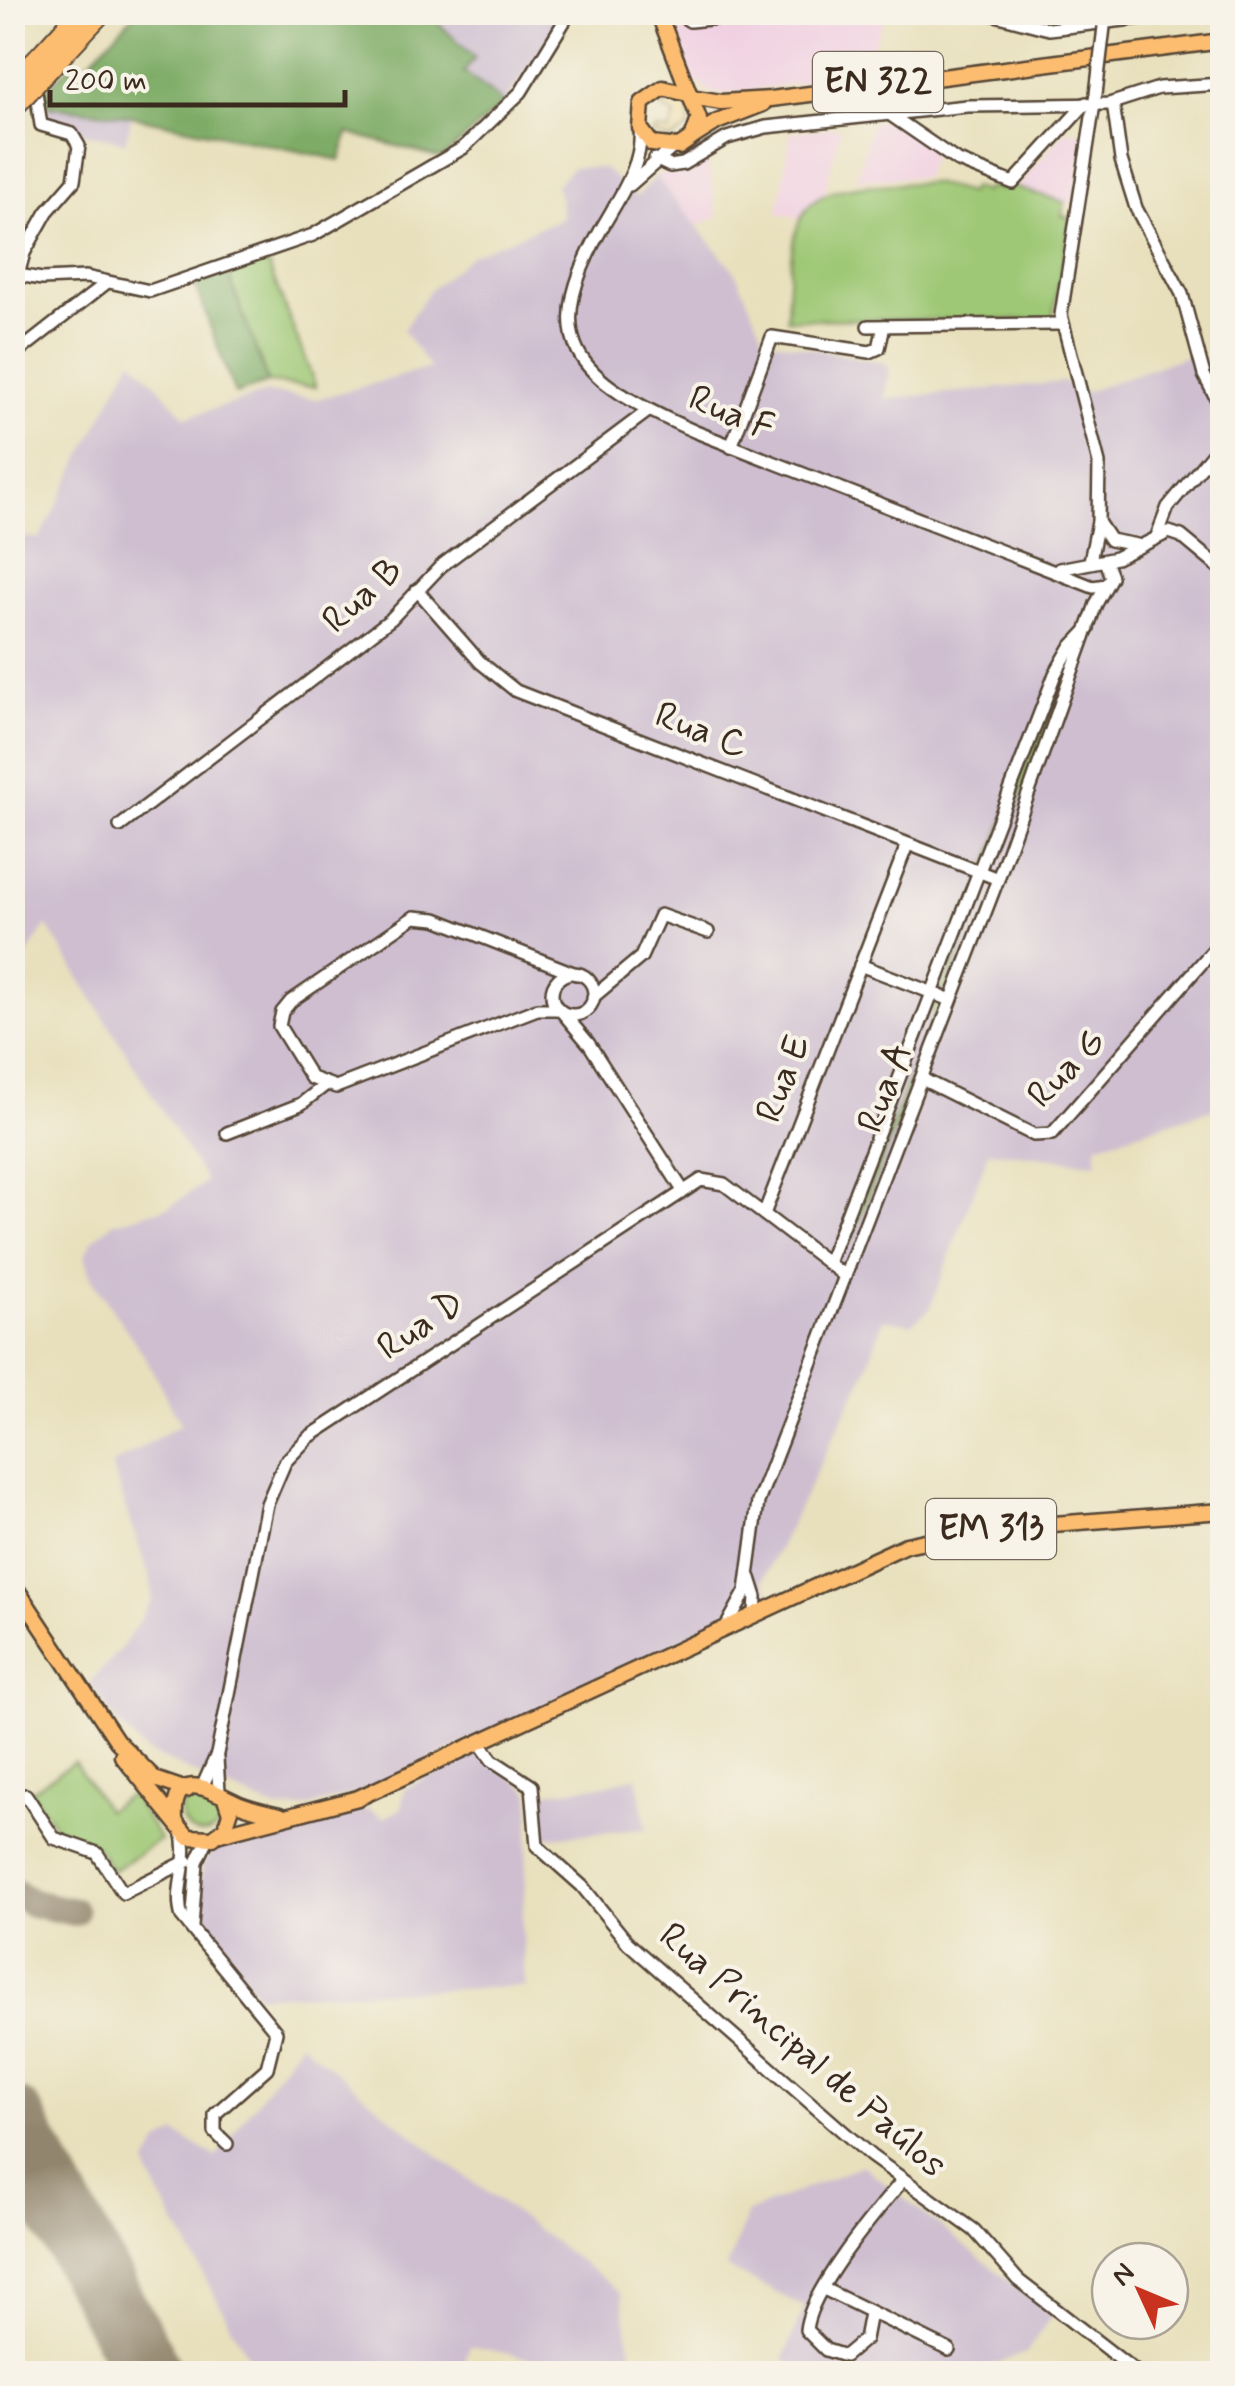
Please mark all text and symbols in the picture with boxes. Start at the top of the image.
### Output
scale bar [50,45,345,107]
road number: EN 322 [813,52,943,112]
text: 200 m [65,62,147,101]
street label: Rua F [681,374,781,454]
street label: Rua B [312,547,414,645]
street label: Rua C [648,691,754,771]
street label: Rua G [1017,1018,1117,1120]
street label: Rua E [745,1028,823,1130]
street label: Rua A [846,1036,926,1140]
street label: Rua D [368,1279,474,1373]
road number: EM 313 [926,1499,1056,1559]
street label: Rua Principal de Paúlos [648,1912,956,2190]
north arrow [1090,2241,1190,2341]
text: N [1104,2256,1144,2295]

